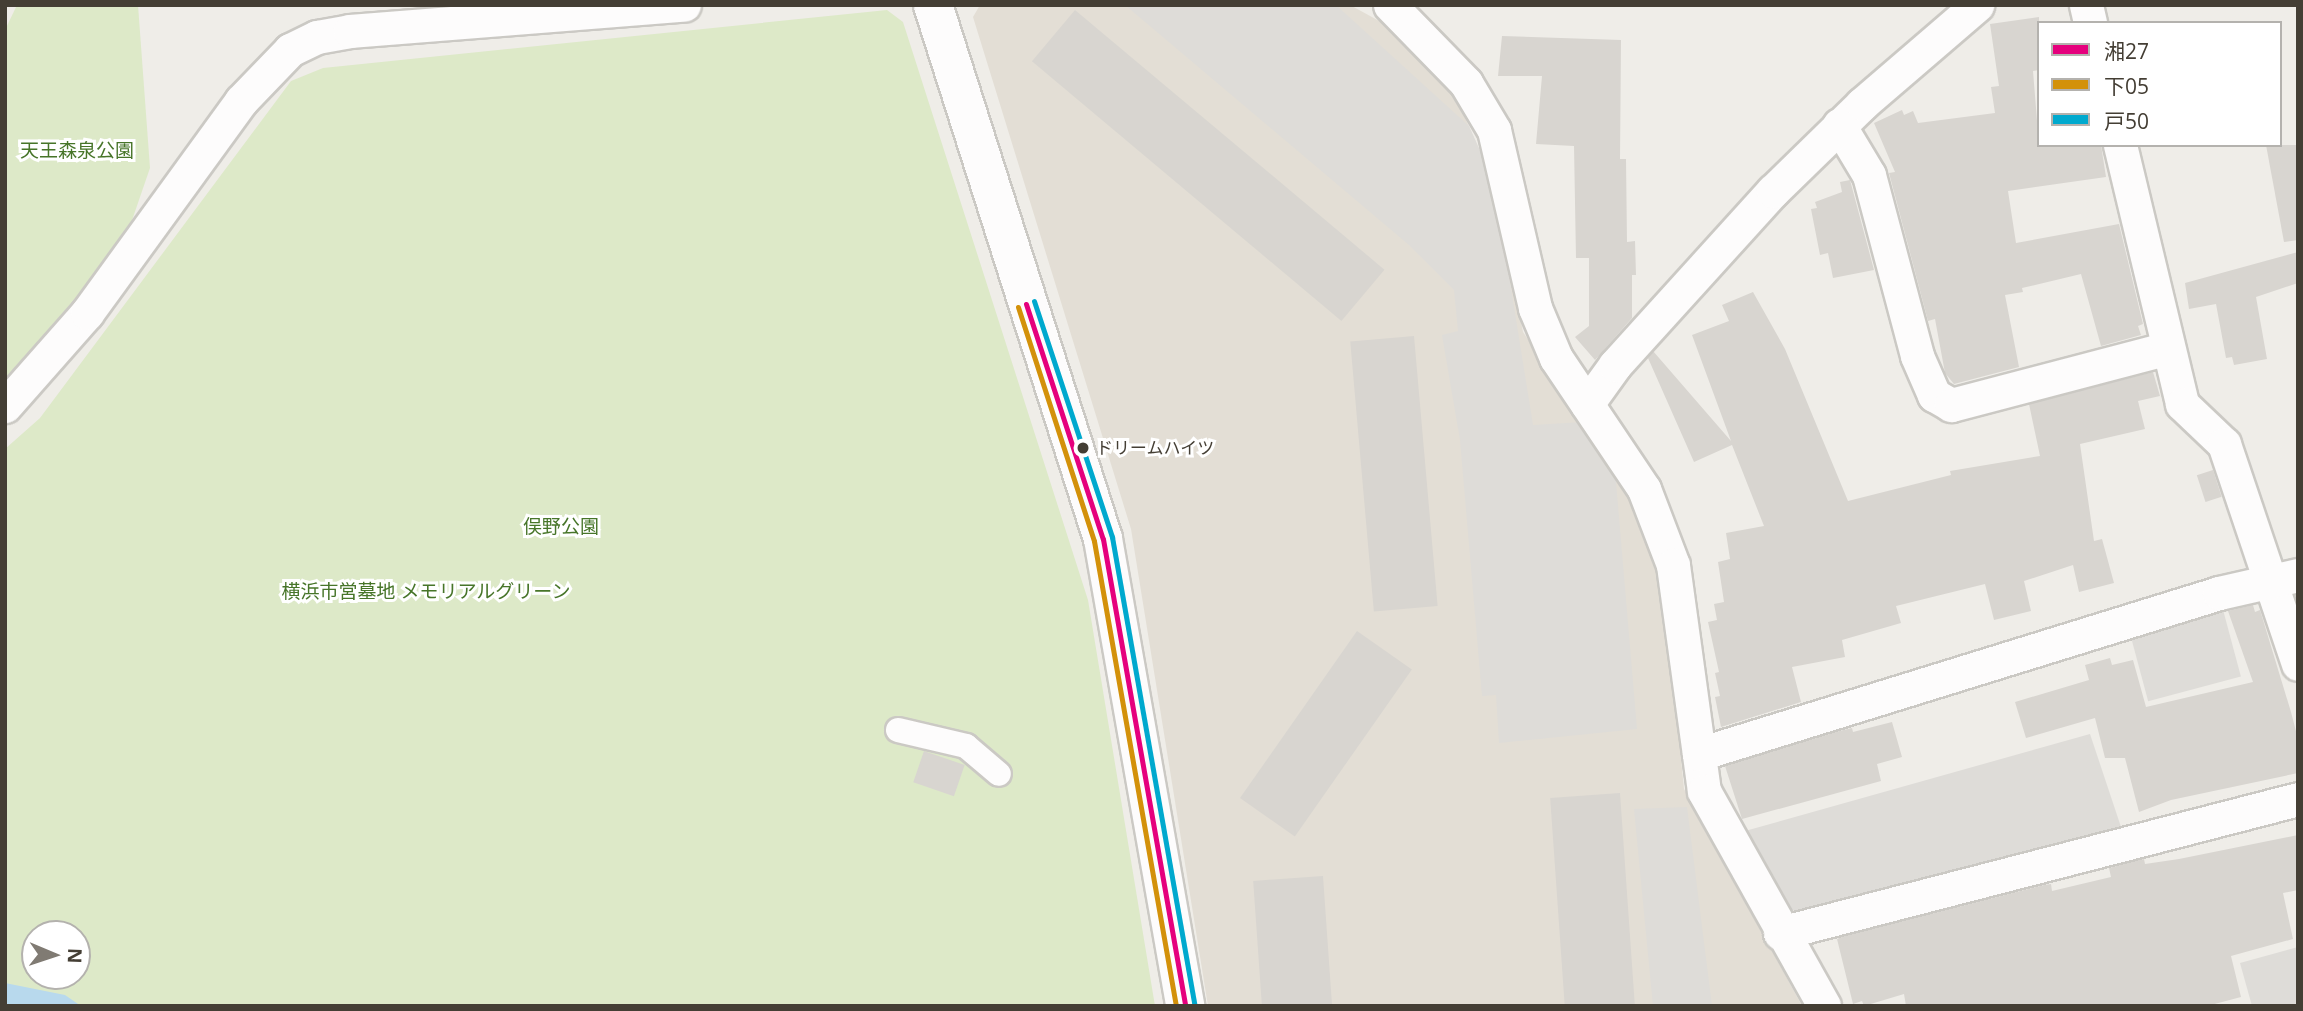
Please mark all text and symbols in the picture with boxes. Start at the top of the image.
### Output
legend [2037,21,2282,147]
text: 湘27 [2104,37,2149,65]
text: 下05 [2104,72,2149,100]
text: 戸50 [2104,107,2149,135]
park label: 天王森泉公園 [20,140,134,162]
place label: ドリームハイツ [1096,438,1215,458]
marker: ドリームハイツ [1076,441,1090,455]
park label: 俣野公園 [523,516,599,538]
park label: 横浜市営墓地 メモリアルグリーン [281,581,571,603]
north arrow [21,920,91,990]
text: N [62,947,88,964]

